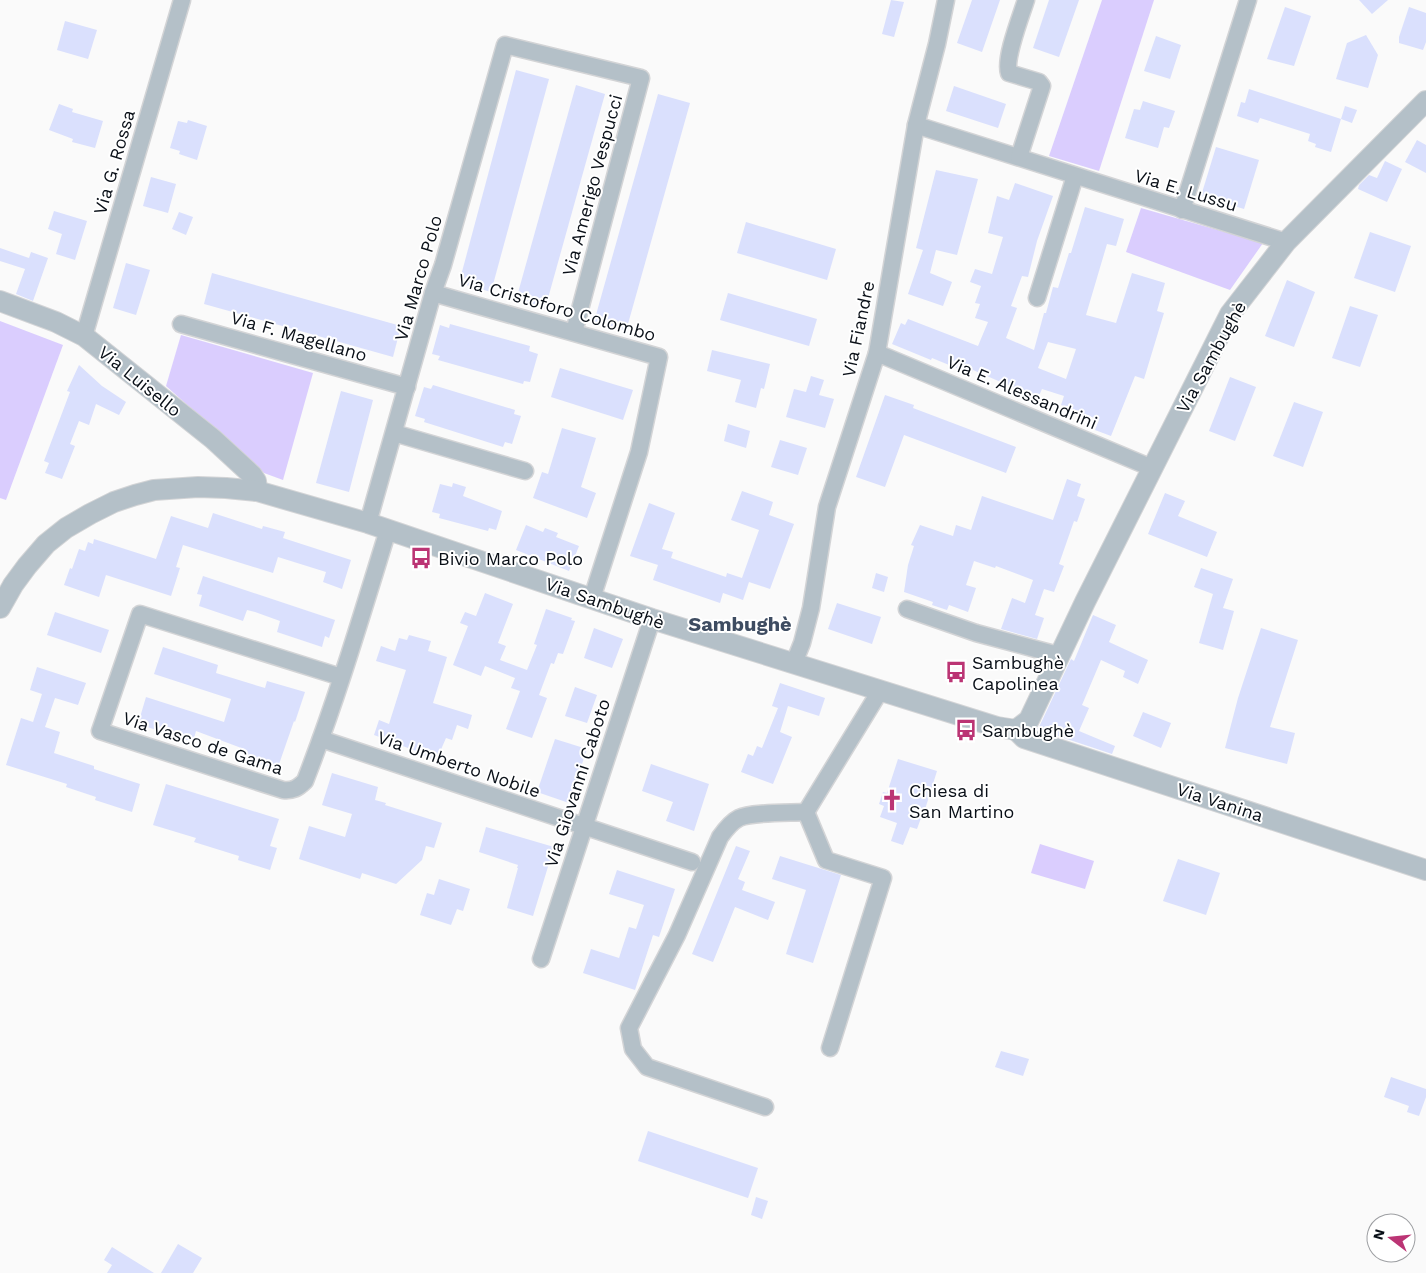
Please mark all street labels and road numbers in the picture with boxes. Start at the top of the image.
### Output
street label: Via Amerigo Vespucci [558,92,626,278]
street label: Via G. Rossa [89,107,139,217]
street label: Via E. Lussu [1132,164,1240,216]
street label: Via Marco Polo [390,213,446,343]
street label: Via Cristoforo Colombo [456,269,658,345]
street label: Via Fiandre [838,279,878,379]
street label: Via Sambughè [1172,297,1250,417]
street label: Via F. Magellano [228,307,370,365]
street label: Via Luisello [94,341,186,421]
street label: Via E. Alessandrini [944,351,1100,433]
street label: Via Sambughè [543,573,667,633]
street label: Via Giovanni Caboto [540,696,614,870]
street label: Via Vasco de Gama [120,707,286,779]
street label: Via Umberto Nobile [375,726,543,802]
street label: Via Vanina [1174,778,1266,826]

